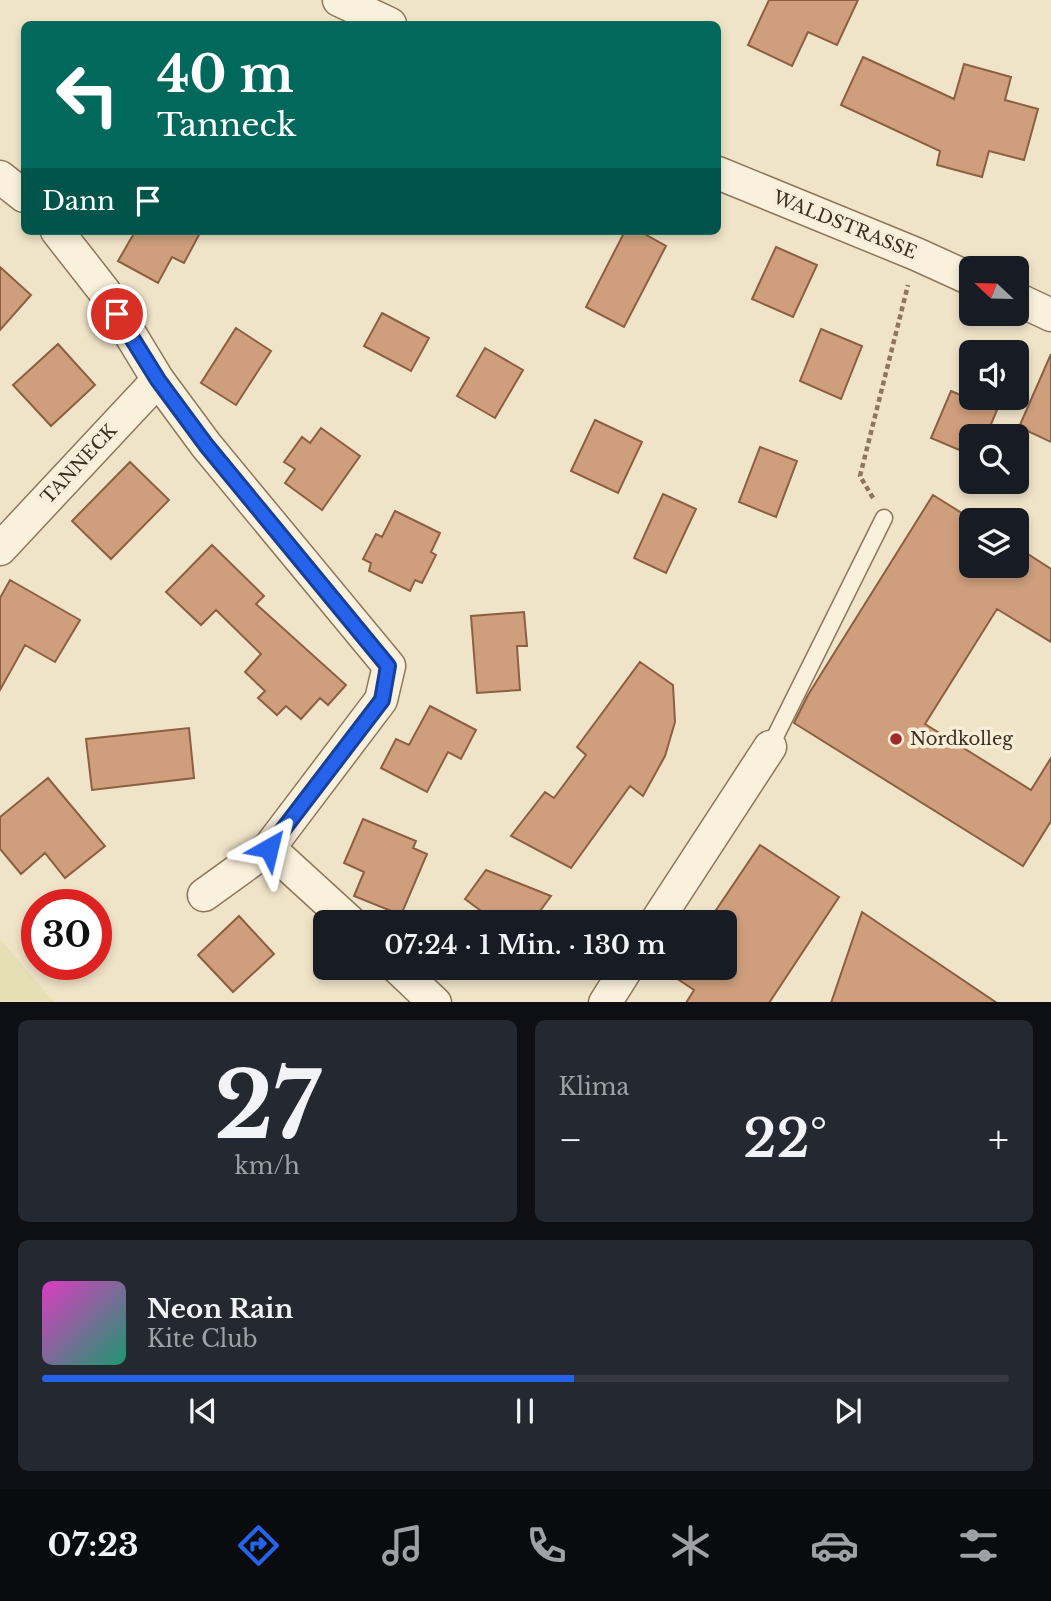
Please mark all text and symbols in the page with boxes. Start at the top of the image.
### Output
text: 40 m [157,44,294,105]
icon: left [42,49,133,140]
text: Tanneck [157,105,296,145]
icon: arrive [129,182,167,220]
text: Dann [42,185,115,217]
street label: WALDSTRASSE [769,186,920,264]
north arrow [959,256,1029,326]
map controls [959,256,1029,578]
pin [87,284,147,344]
icon: arrive [98,295,136,333]
button: sound [959,340,1029,410]
street label: TANNECK [36,419,122,508]
button: search [959,424,1029,494]
button: layers [959,508,1029,578]
place label: Nordkolleg [910,728,1013,750]
marker: Nordkolleg [888,731,904,747]
position arrow [232,811,306,885]
speed limit sign: 30 [21,889,112,980]
text: 07:24 · 1 Min. · 130 m [384,929,666,961]
text: 27 [214,1050,320,1163]
text: Klima [559,1073,629,1101]
text: 22° [743,1107,827,1171]
text: − [559,1116,583,1163]
text: + [988,1116,1009,1163]
text: km/h [235,1152,300,1180]
text: Neon Rain [147,1293,293,1325]
text: Kite Club [147,1325,258,1353]
icon: previous [184,1392,222,1430]
icon: pause [506,1392,544,1430]
icon: next [829,1392,867,1430]
icon: directions [234,1521,283,1570]
icon: music [378,1521,427,1570]
icon: phone [522,1521,571,1570]
icon: climate [666,1521,715,1570]
icon: car [810,1521,859,1570]
icon: filters [954,1521,1003,1570]
text: 07:23 [48,1525,139,1565]

